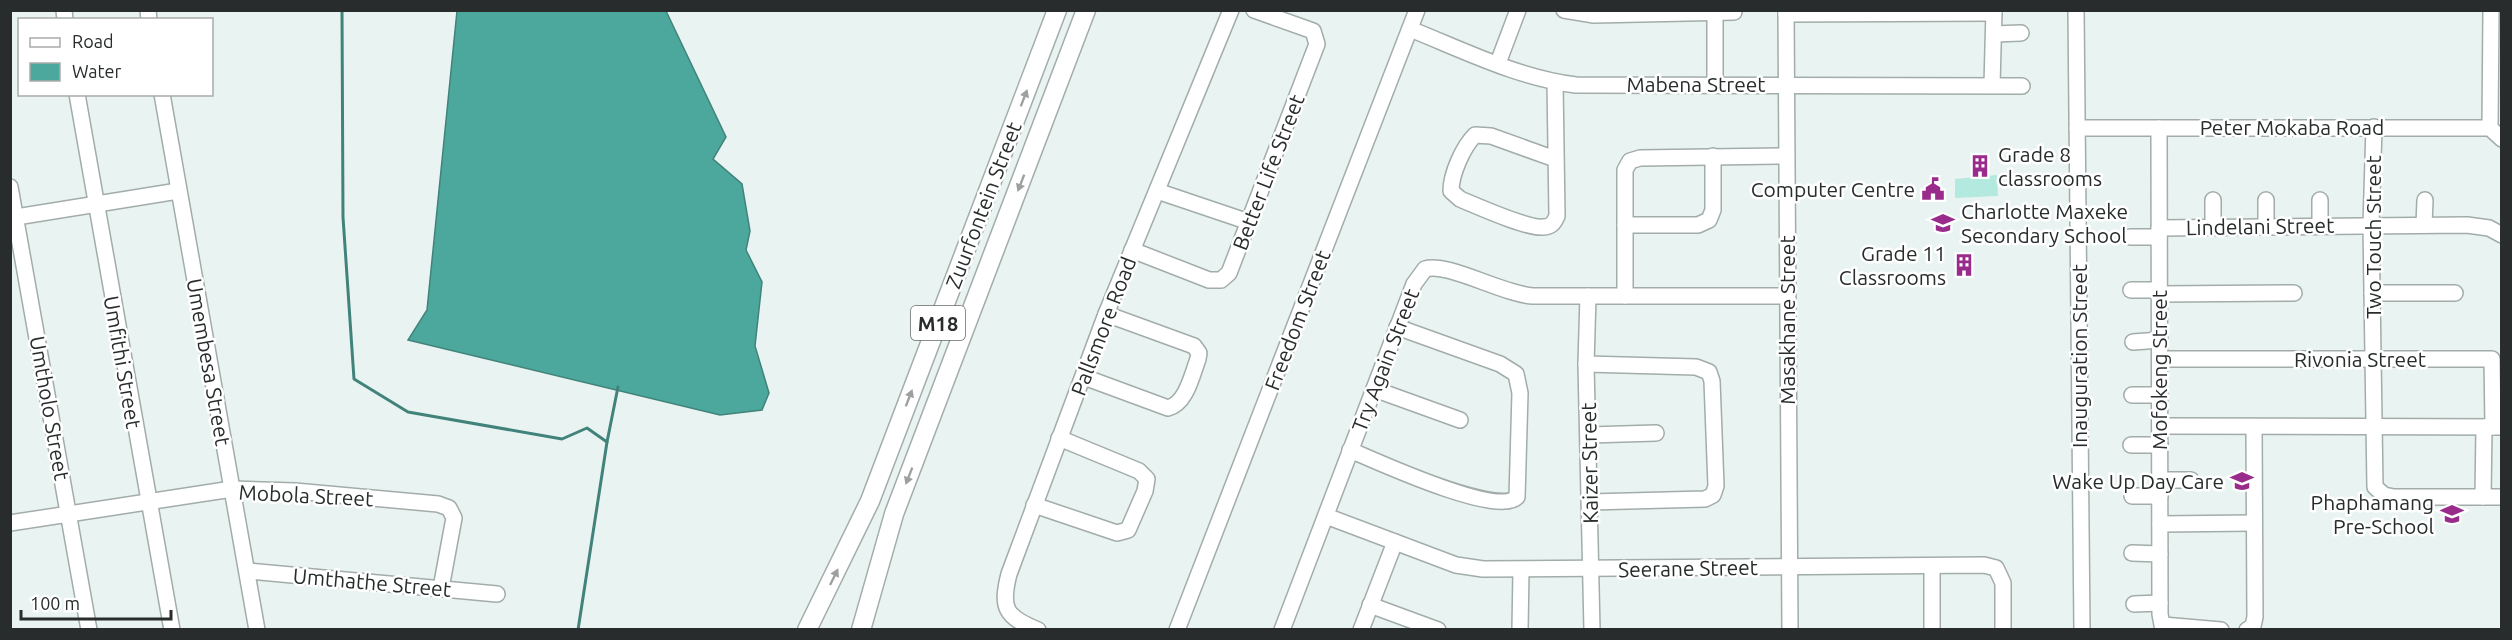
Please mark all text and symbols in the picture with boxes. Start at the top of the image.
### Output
legend [18,18,213,96]
text: Road [72,31,114,51]
text: Water [72,61,122,81]
street label: Mabena Street [1626,72,1766,96]
one-way arrow [1019,89,1029,107]
street label: Better Life Street [1227,91,1309,253]
street label: Peter Mokaba Road [2200,115,2384,139]
street label: Zuurfontein Street [940,118,1026,292]
place label: Grade 8 classrooms [1998,142,2102,190]
building icon: Grade 8 classrooms [1967,153,1993,179]
street label: Two Touch Street [2361,155,2385,319]
one-way arrow [1015,174,1025,192]
public building icon: Computer Centre [1920,176,1946,202]
place label: Computer Centre [1751,177,1915,201]
place label: Charlotte Maxeke Secondary School [1961,199,2128,247]
school or university icon: Charlotte Maxeke Secondary School [1930,210,1956,236]
street label: Lindelani Street [2186,213,2334,239]
street label: Masakhane Street [1775,235,1799,405]
place label: Grade 11 Classrooms [1839,241,1946,289]
street label: Freedom Street [1259,247,1335,393]
building icon: Grade 11 Classrooms [1951,252,1977,278]
street label: Pallsmore Road [1066,253,1140,399]
street label: Inauguration Street [2067,264,2091,448]
street label: Umembesa Street [182,276,236,448]
street label: Try Again Street [1347,285,1423,435]
street label: Mofokeng Street [2147,290,2171,450]
street label: Umfithi Street [100,294,146,430]
road number: M18 [911,306,965,340]
street label: Umtholo Street [25,334,75,482]
street label: Rivonia Street [2294,347,2426,371]
one-way arrow [905,389,915,407]
street label: Kaizer Street [1576,402,1602,524]
one-way arrow [904,467,914,485]
school or university icon: Wake Up Day Care [2229,468,2255,494]
place label: Wake Up Day Care [2052,469,2224,493]
street label: Mobola Street [238,479,374,511]
place label: Phaphamang Pre-School [2311,490,2434,538]
school or university icon: Phaphamang Pre-School [2439,501,2465,527]
street label: Seerane Street [1618,555,1758,581]
street label: Umthathe Street [292,563,452,601]
one-way arrow [829,569,838,586]
scale bar [21,583,171,621]
text: 100 m [30,593,80,613]

